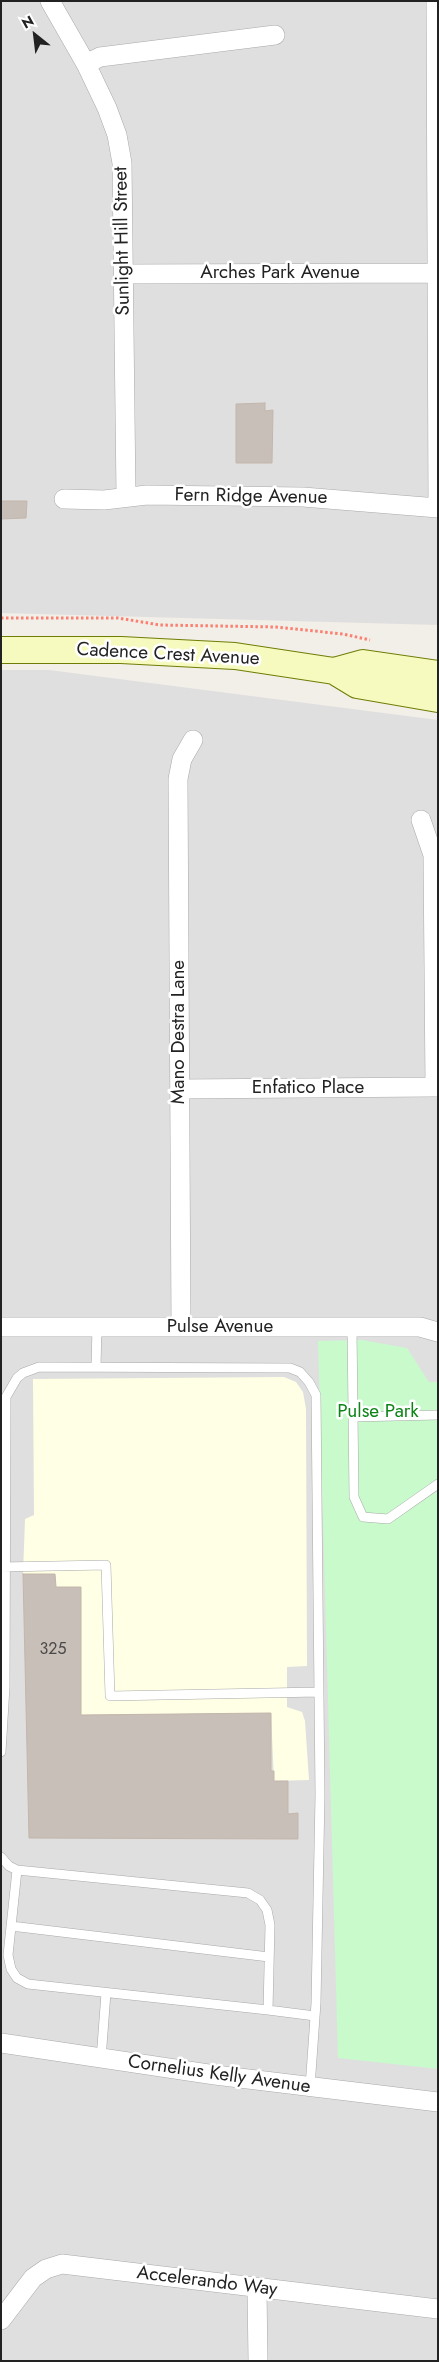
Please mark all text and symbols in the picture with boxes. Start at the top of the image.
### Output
north arrow [10,10,60,60]
text: N [18,10,37,33]
street label: Sunlight Hill Street [110,166,136,316]
street label: Arches Park Avenue [200,262,360,284]
street label: Fern Ridge Avenue [174,484,328,510]
street label: Cadence Crest Avenue [76,639,260,671]
street label: Mano Destra Lane [168,960,190,1104]
street label: Enfatico Place [252,1077,364,1099]
street label: Pulse Avenue [167,1316,273,1338]
park label: Pulse Park [337,1401,419,1423]
house number: 325 [40,1640,66,1660]
street label: Cornelius Kelly Avenue [126,2051,312,2099]
street label: Accelerando Way [135,2262,279,2302]

